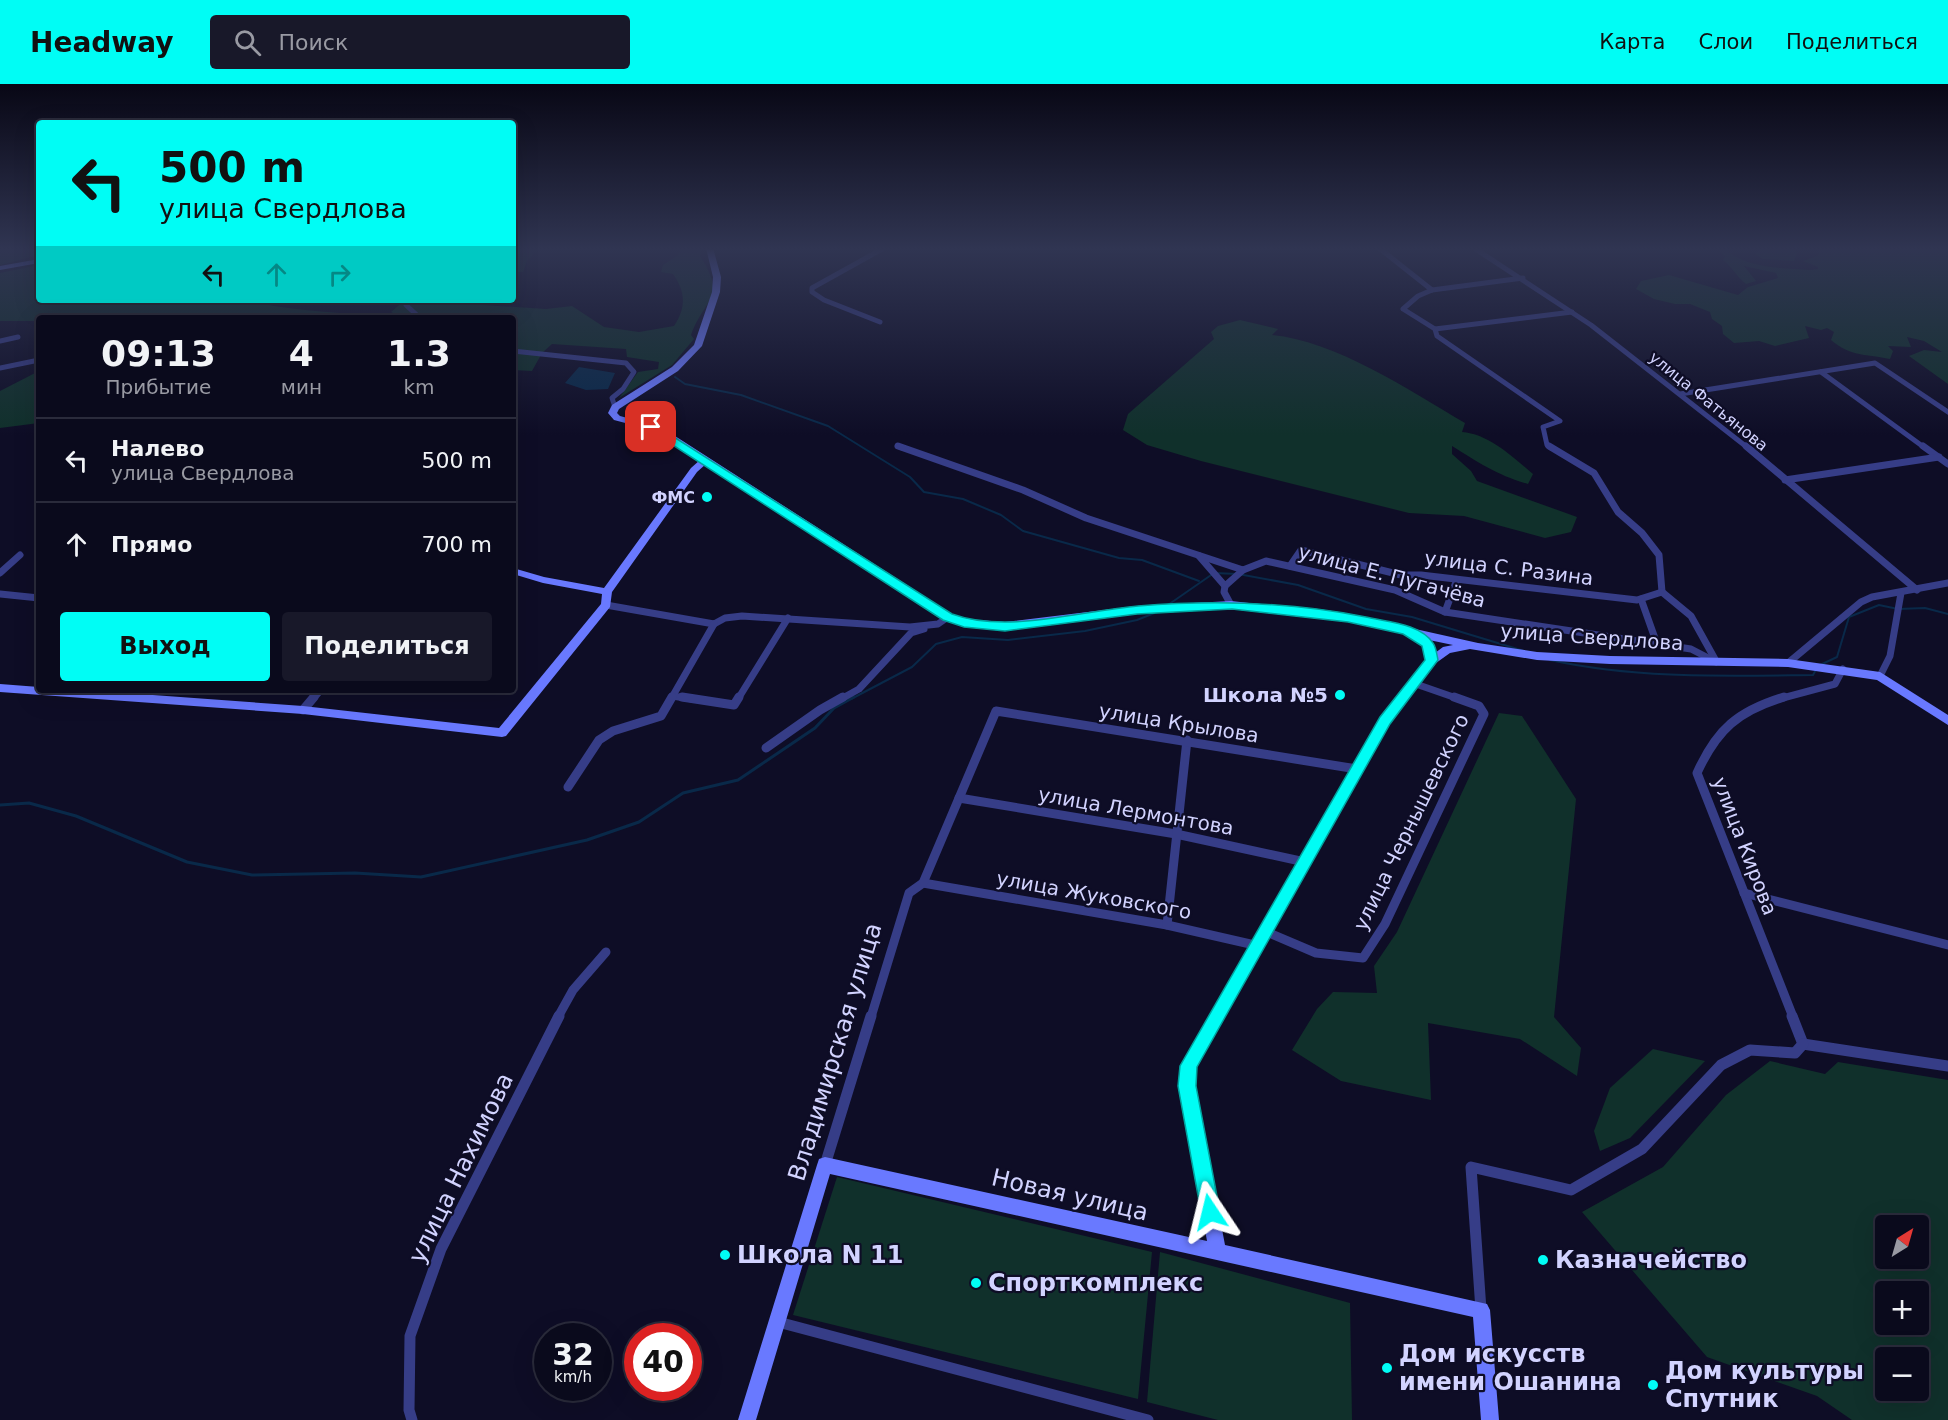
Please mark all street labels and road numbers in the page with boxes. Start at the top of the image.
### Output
street label: улица Фатьянова [1645,348,1772,455]
street label: улица Е. Пугачёва [1296,539,1488,613]
street label: улица С. Разина [1423,546,1595,590]
street label: улица Свердлова [1500,619,1684,655]
street label: улица Крылова [1097,699,1261,747]
street label: улица Чернышевского [1348,710,1474,934]
street label: улица Кирова [1708,774,1782,918]
street label: улица Лермонтова [1036,782,1236,840]
street label: улица Жуковского [995,866,1193,924]
street label: Владимирская улица [782,920,888,1184]
street label: улица Нахимова [403,1068,519,1268]
street label: Новая улица [989,1163,1151,1227]

